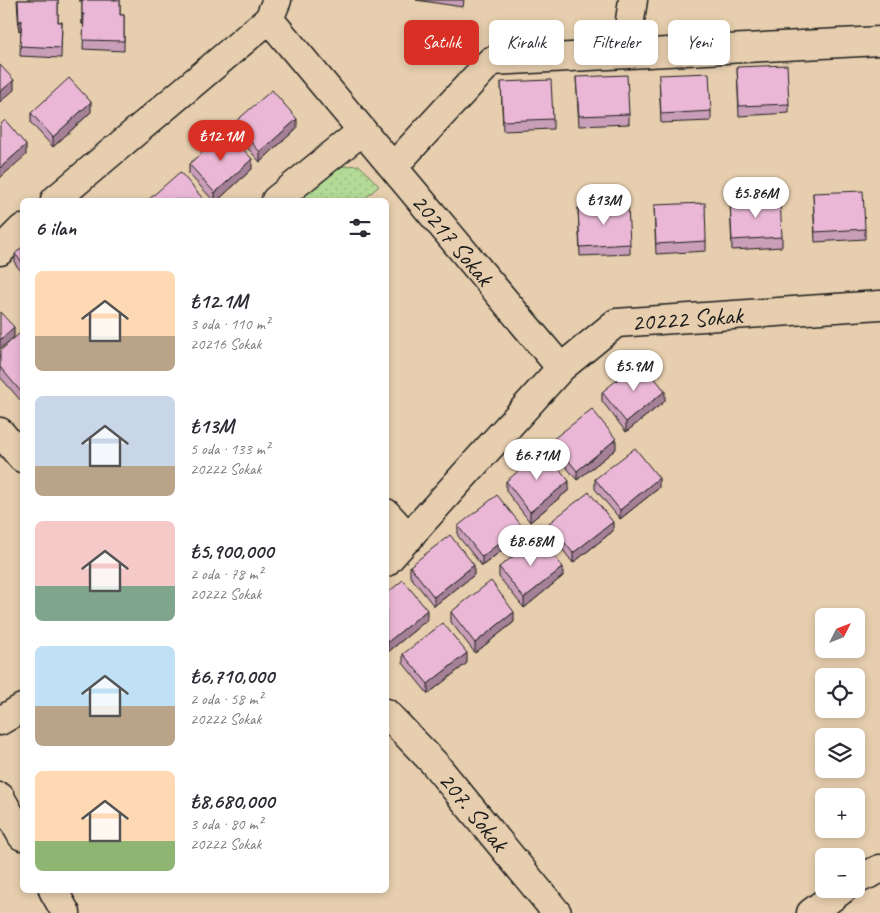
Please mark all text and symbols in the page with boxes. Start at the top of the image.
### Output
chip: Satılık [404,20,479,65]
chip: Kiralık [489,20,564,65]
chip: Filtreler [574,20,658,65]
chip: Yeni [668,20,730,65]
pin: ₺12.1M [180,120,262,162]
text: ₺12.1M [199,126,243,146]
pin: ₺5.86M [715,176,797,219]
text: ₺5.86M [734,183,778,203]
pin: ₺13M [574,184,634,226]
street label: 20217 Sokak [404,187,501,294]
text: ₺13M [587,190,621,210]
icon: filters [346,214,374,242]
text: 6 ilan [35,215,76,241]
text: ₺12.1M [190,288,247,314]
icon: home [75,291,135,351]
street label: 20222 Sokak [630,299,746,339]
text: 3 oda · 110 m² [190,314,270,334]
text: 20216 Sokak [190,334,261,354]
pin: ₺5.9M [599,350,669,392]
text: ₺5.9M [616,356,652,376]
text: ₺13M [190,413,234,439]
icon: home [75,416,135,476]
pin: ₺6.71M [496,438,578,481]
text: 5 oda · 133 m² [190,439,270,459]
text: ₺6.71M [515,445,559,465]
text: 20222 Sokak [190,459,261,479]
pin: ₺8.68M [490,524,572,567]
text: ₺8.68M [509,531,553,551]
text: ₺5,900,000 [190,538,273,564]
icon: home [75,541,135,601]
text: 2 oda · 78 m² [190,564,263,584]
text: 20222 Sokak [190,584,261,604]
north arrow [815,608,865,658]
map controls [815,608,865,898]
text: ₺6,710,000 [190,663,274,689]
icon: home [75,666,135,726]
button: locate [815,668,865,718]
text: 2 oda · 58 m² [190,689,263,709]
text: 20222 Sokak [190,709,261,729]
button: layers [815,728,865,778]
street label: 207. Sokak [431,765,516,860]
text: ₺8,680,000 [190,788,274,814]
button: + [815,788,865,838]
icon: home [75,791,135,851]
text: 3 oda · 80 m² [190,814,263,834]
text: 20222 Sokak [190,834,261,854]
button: − [815,848,865,898]

